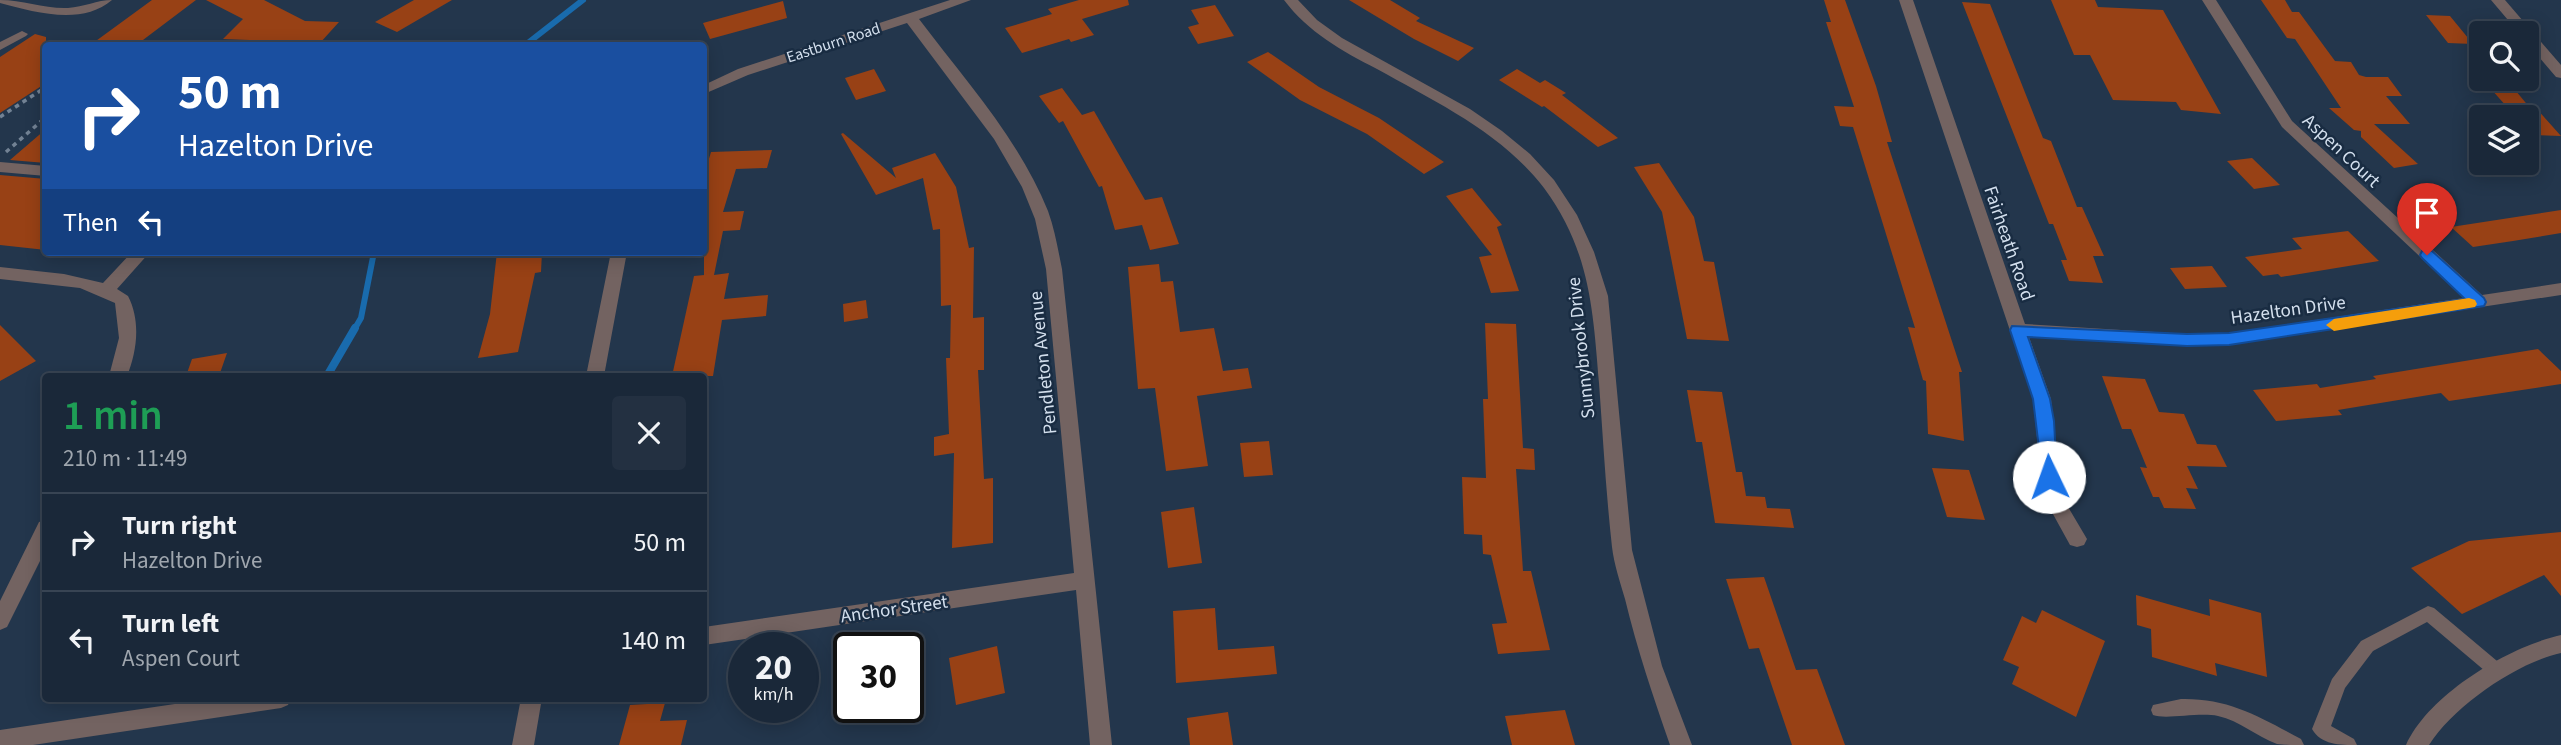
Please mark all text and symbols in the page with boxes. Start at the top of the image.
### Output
street label: Eastburn Road [783,17,883,69]
map controls [2469,21,2539,175]
button: search [2469,21,2539,91]
text: 50 m [178,58,282,128]
icon: right [63,70,154,161]
button: layers [2469,105,2539,175]
street label: Aspen Court [2296,108,2386,195]
text: Hazelton Drive [178,123,373,169]
street label: Fairheath Road [1976,182,2041,304]
pin [2397,183,2457,255]
icon: arrive [2408,194,2446,232]
icon: left [132,203,170,241]
text: Then [63,204,118,241]
street label: Sunnybrook Drive [1561,276,1602,420]
street label: Hazelton Drive [2229,289,2347,332]
street label: Pendleton Avenue [1023,290,1064,436]
text: 1 min [63,386,163,446]
button: close [612,396,686,470]
position arrow [2012,440,2086,514]
text: 210 m · 11:49 [63,442,187,475]
text: Turn right [122,507,237,544]
icon: right [63,523,101,561]
text: 50 m [633,524,686,561]
text: Hazelton Drive [122,544,262,577]
street label: Anchor Street [839,589,950,630]
text: Turn left [122,605,219,642]
icon: left [63,621,101,659]
text: 140 m [620,622,686,659]
speed limit sign: 30 [833,632,924,723]
text: Aspen Court [122,642,240,675]
text: 20 [755,643,792,693]
text: km/h [754,682,793,707]

